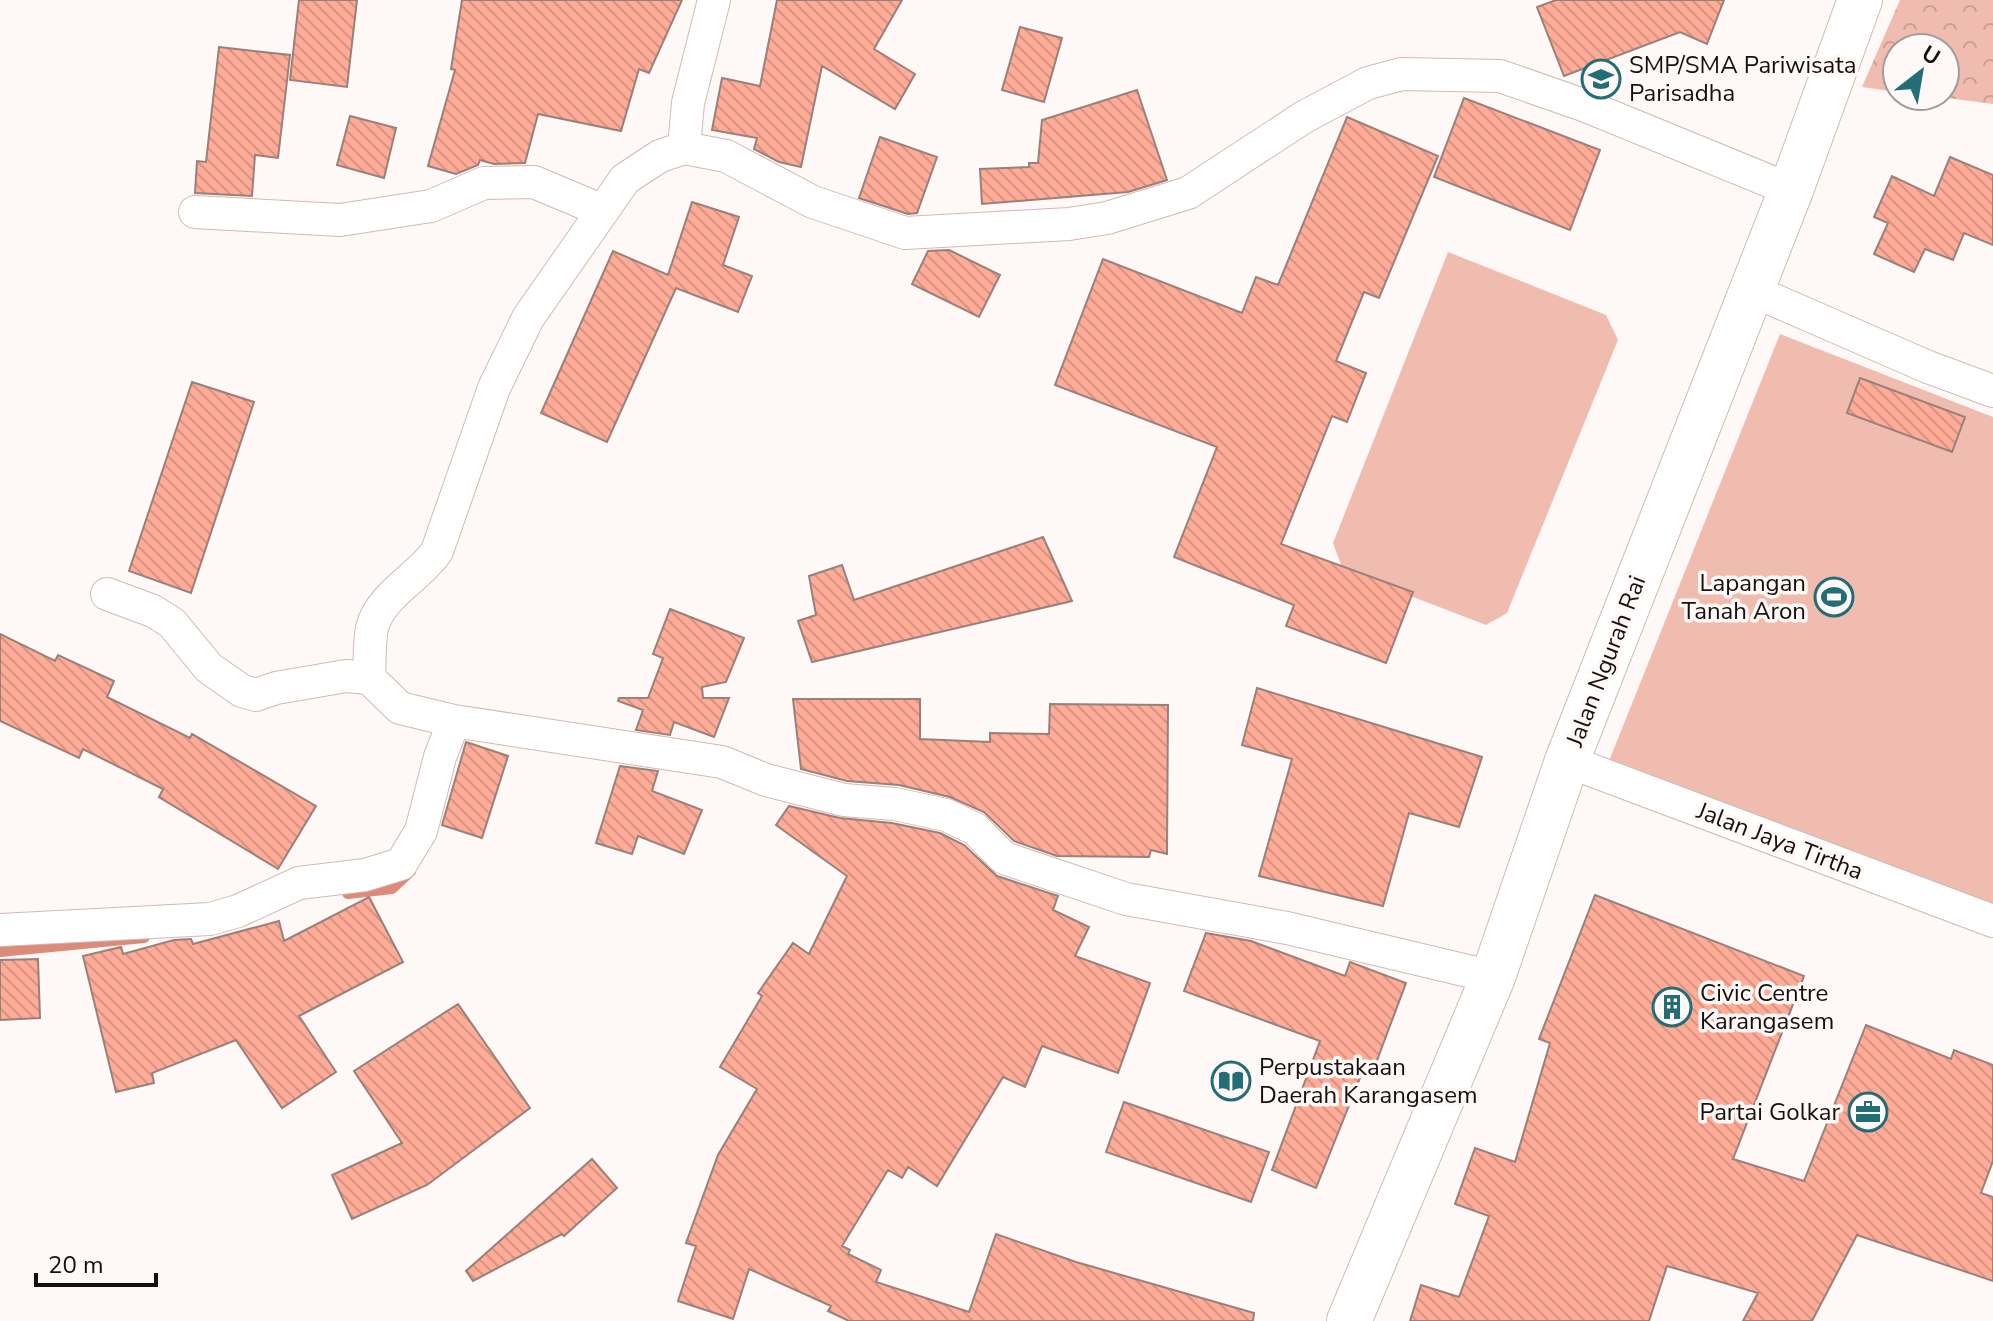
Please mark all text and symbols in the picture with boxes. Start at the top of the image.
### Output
north arrow [1881,32,1961,112]
text: U [1916,39,1945,73]
place label: SMP/SMA Pariwisata Parisadha [1629,49,1856,109]
school or university icon: SMP/SMA Pariwisata Parisadha [1580,58,1622,100]
place label: Lapangan Tanah Aron [1682,567,1806,627]
street label: Jalan Ngurah Rai [1558,571,1653,752]
sports icon: Lapangan Tanah Aron [1813,576,1855,618]
street label: Jalan Jaya Tirtha [1691,794,1868,887]
place label: Civic Centre Karangasem [1700,977,1834,1037]
building icon: Civic Centre Karangasem [1651,986,1693,1028]
place label: Perpustakaan Daerah Karangasem [1259,1051,1477,1111]
library icon: Perpustakaan Daerah Karangasem [1210,1060,1252,1102]
office icon: Partai Golkar [1847,1091,1889,1133]
place label: Partai Golkar [1700,1096,1840,1128]
scale bar [36,1237,156,1287]
text: 20 m [48,1249,104,1281]

